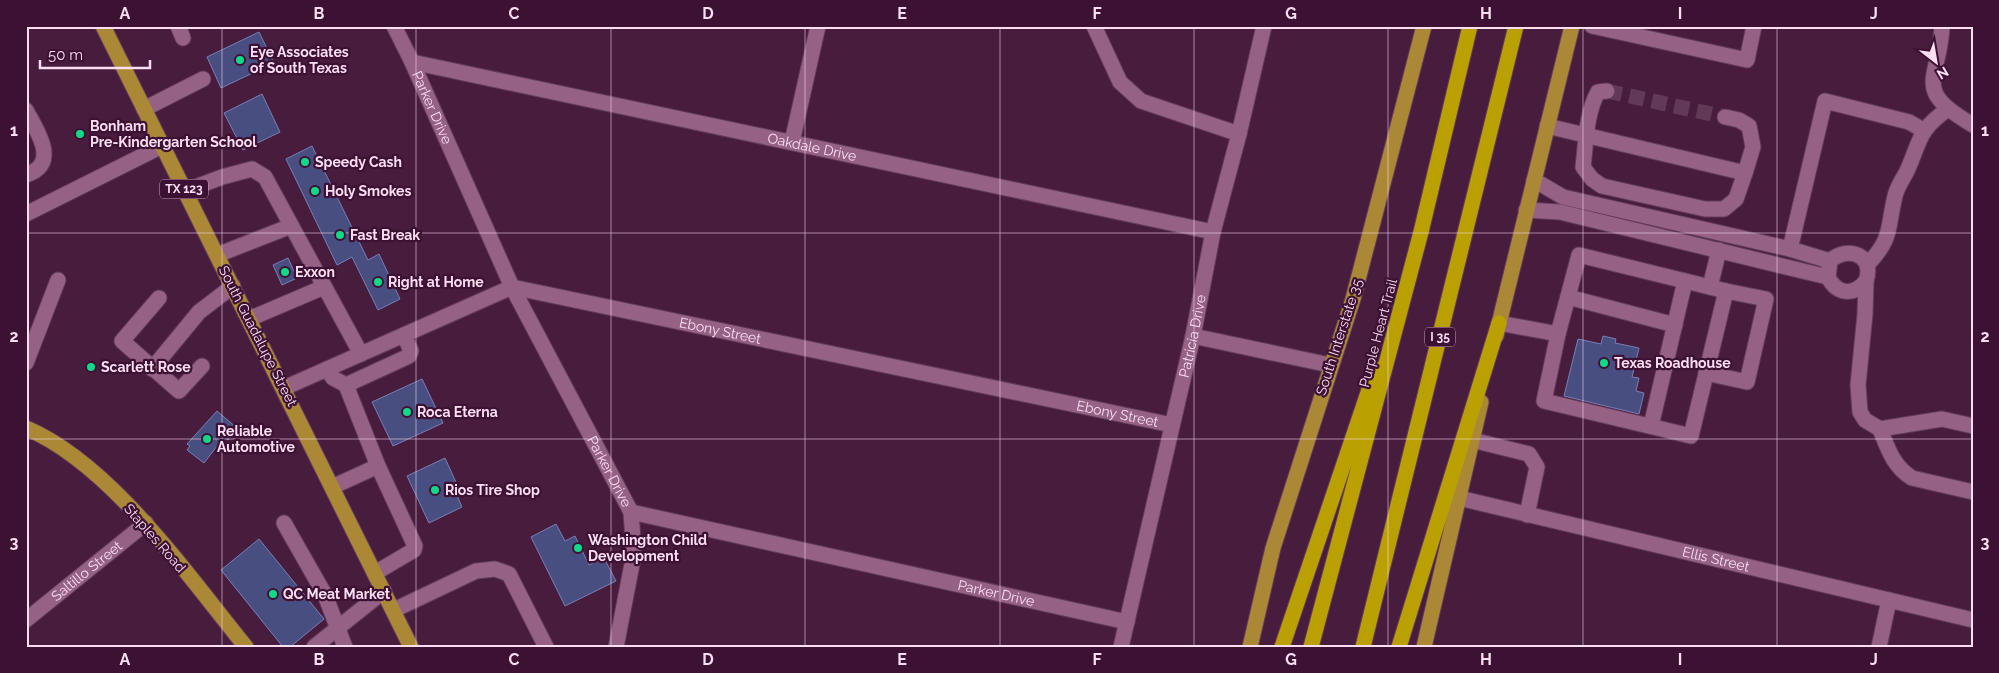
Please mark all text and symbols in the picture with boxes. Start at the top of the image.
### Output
text: A [120,4,131,23]
text: B [314,4,325,23]
text: C [509,4,520,23]
text: D [702,4,714,23]
text: E [897,4,907,23]
text: F [1092,4,1102,23]
text: G [1285,4,1297,23]
text: H [1480,4,1492,23]
text: I [1678,4,1682,23]
text: J [1870,4,1878,23]
scale bar [40,38,150,70]
north arrow [1912,38,1962,88]
place label: Eye Associates of South Texas [250,44,349,76]
text: 50 m [48,46,83,64]
marker: Eye Associates of South Texas [234,54,246,66]
text: N [1934,64,1951,83]
street label: Parker Drive [409,69,455,146]
place label: Bonham Pre-Kindergarten School [90,118,257,150]
text: 1 [10,121,18,140]
text: 1 [1981,121,1989,140]
marker: Bonham Pre-Kindergarten School [74,128,86,140]
street label: Oakdale Drive [766,130,858,164]
place label: Speedy Cash [315,154,402,170]
marker: Speedy Cash [299,156,311,168]
road number: TX 123 [160,180,208,198]
place label: Holy Smokes [325,183,411,199]
marker: Holy Smokes [309,185,321,197]
place label: Fast Break [350,227,420,243]
marker: Fast Break [334,229,346,241]
street label: South Guadalupe Street [216,263,301,409]
place label: Exxon [295,264,335,280]
marker: Exxon [279,266,291,278]
place label: Right at Home [388,274,484,290]
marker: Right at Home [372,276,384,288]
street label: South Interstate 35 [1313,276,1365,397]
street label: Purple Heart Trail [1356,277,1400,389]
street label: Patricia Drive [1176,293,1209,379]
street label: Ebony Street [678,314,763,347]
text: 2 [9,327,19,346]
text: 2 [1980,327,1990,346]
road number: I 35 [1425,328,1455,347]
place label: Texas Roadhouse [1614,355,1731,371]
marker: Texas Roadhouse [1598,357,1610,369]
place label: Scarlett Rose [101,359,191,375]
marker: Scarlett Rose [85,361,97,373]
street label: Ebony Street [1075,397,1160,430]
place label: Roca Eterna [417,404,498,420]
marker: Roca Eterna [401,406,413,418]
place label: Reliable Automotive [217,423,295,455]
marker: Reliable Automotive [201,433,213,445]
street label: Parker Drive [584,433,635,510]
place label: Rios Tire Shop [445,482,540,498]
marker: Rios Tire Shop [429,484,441,496]
street label: Staples Road [121,501,189,575]
place label: Washington Child Development [588,532,707,564]
text: 3 [10,533,19,552]
text: 3 [1981,533,1990,552]
street label: Saltillo Street [48,537,125,604]
marker: Washington Child Development [572,542,584,554]
street label: Ellis Street [1681,543,1751,575]
street label: Parker Drive [956,577,1036,609]
place label: QC Meat Market [283,586,391,602]
marker: QC Meat Market [267,588,279,600]
text: A [120,650,131,669]
text: B [314,650,325,669]
text: C [509,650,520,669]
text: D [702,650,714,669]
text: E [897,650,907,669]
text: F [1092,650,1102,669]
text: G [1285,650,1297,669]
text: H [1480,650,1492,669]
text: I [1678,650,1682,669]
text: J [1870,650,1878,669]

